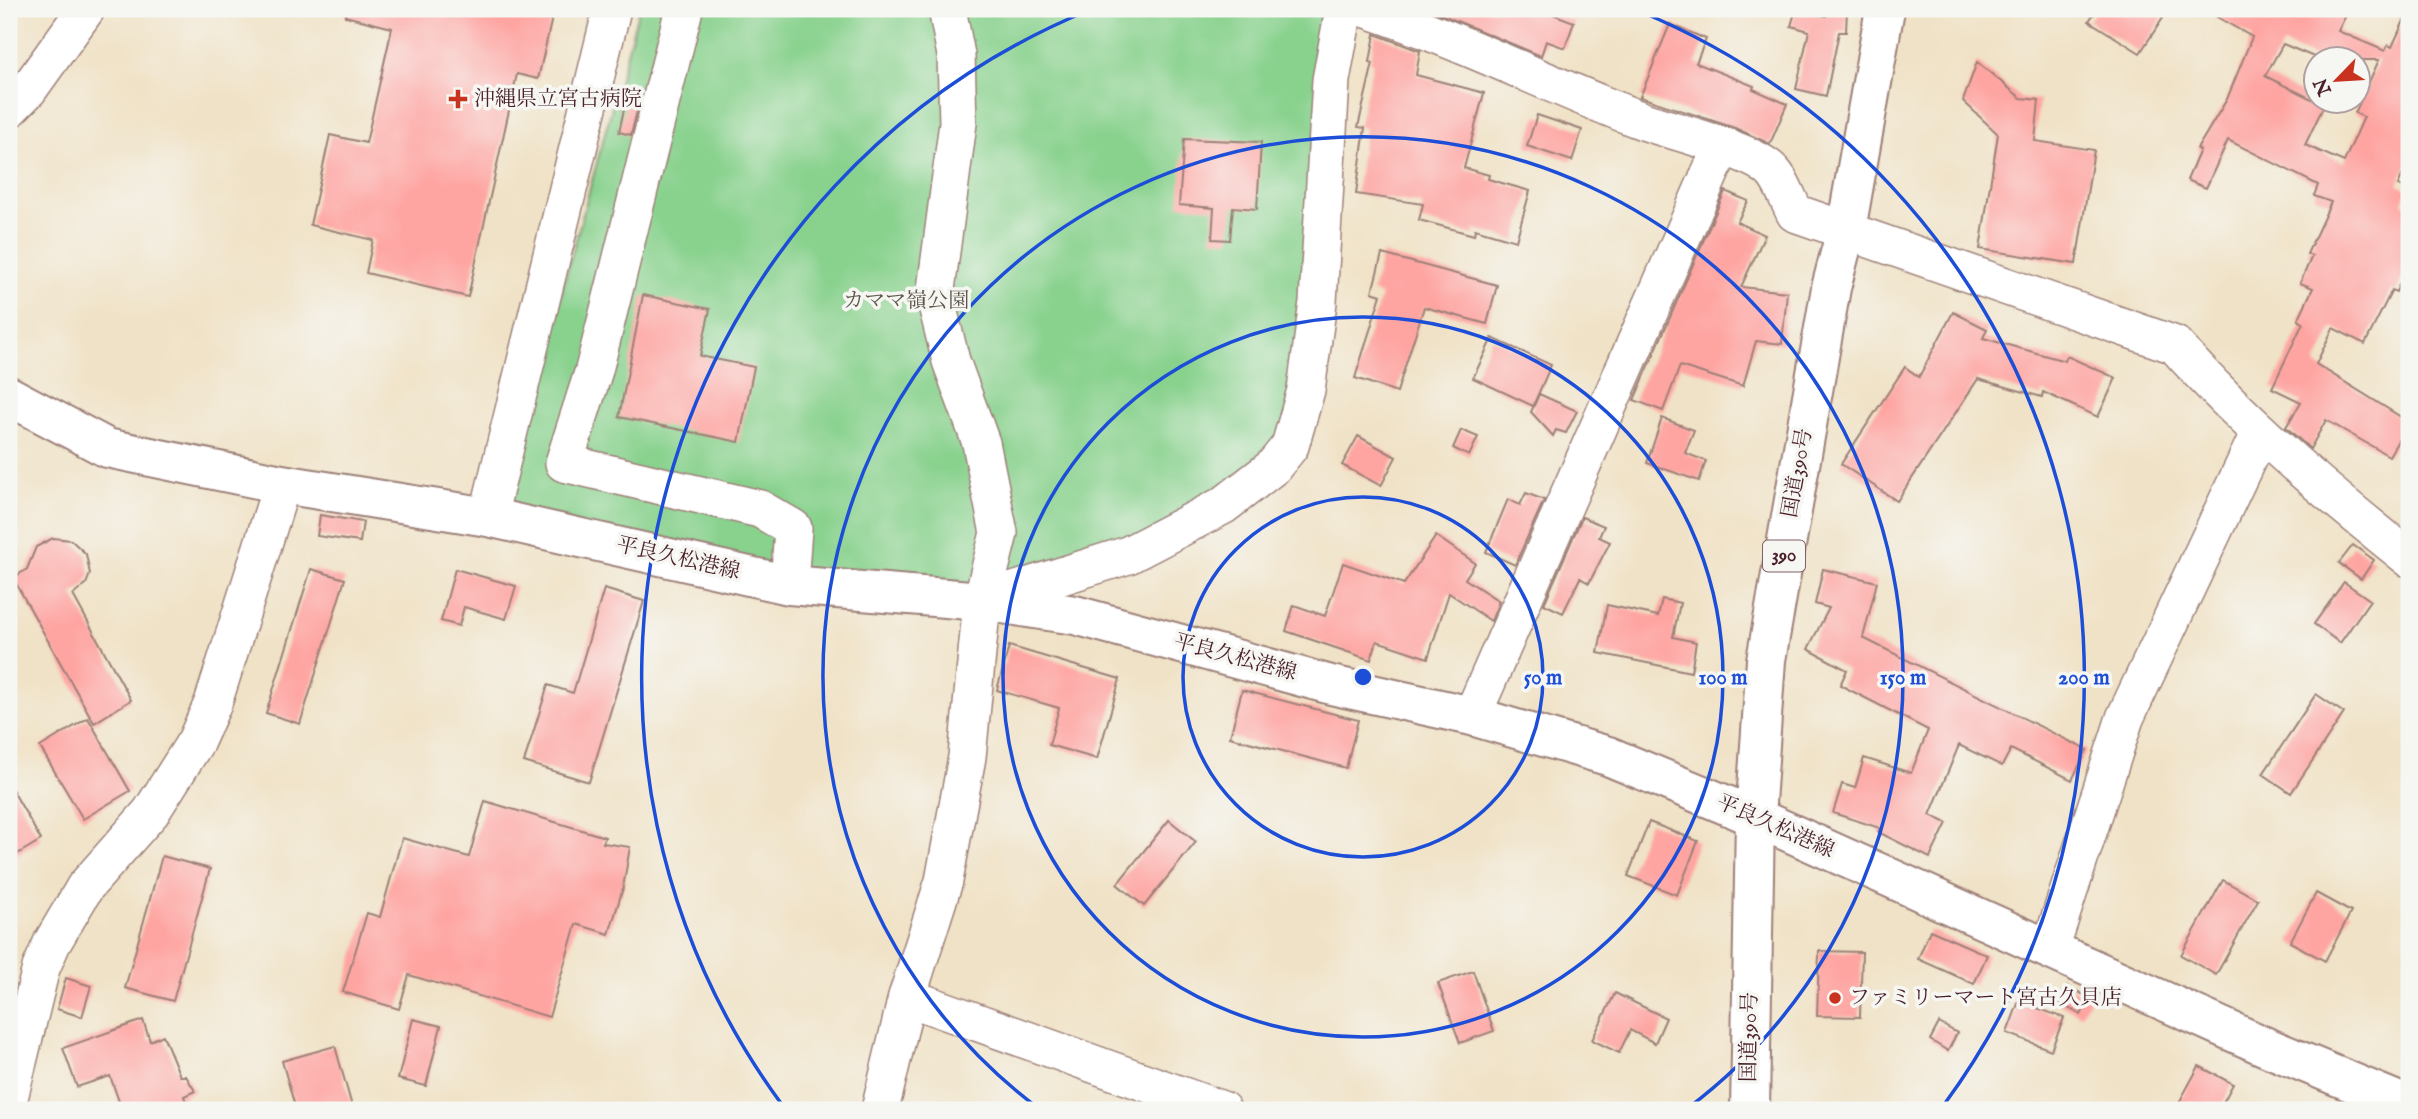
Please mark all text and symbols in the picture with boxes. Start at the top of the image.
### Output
north arrow [2302,46,2372,116]
text: N [2309,73,2338,100]
place label: 沖縄県立宮古病院 [474,86,642,113]
marker: 沖縄県立宮古病院 [448,89,468,109]
park label: カママ嶺公園 [843,288,969,315]
street label: 国道390号 [1777,426,1819,520]
street label: 平良久松港線 [614,532,742,586]
road number: 390 [1763,540,1805,572]
street label: 平良久松港線 [1171,629,1299,687]
centre of rings [1351,665,1375,689]
text: 50 m [1524,665,1563,692]
text: 100 m [1698,665,1748,692]
text: 150 m [1880,665,1927,692]
text: 200 m [2058,665,2110,692]
street label: 平良久松港線 [1712,789,1838,865]
place label: ファミリーマート宮古久貝店 [1849,985,2122,1012]
marker: ファミリーマート宮古久貝店 [1827,990,1843,1006]
street label: 国道390号 [1736,992,1764,1082]

